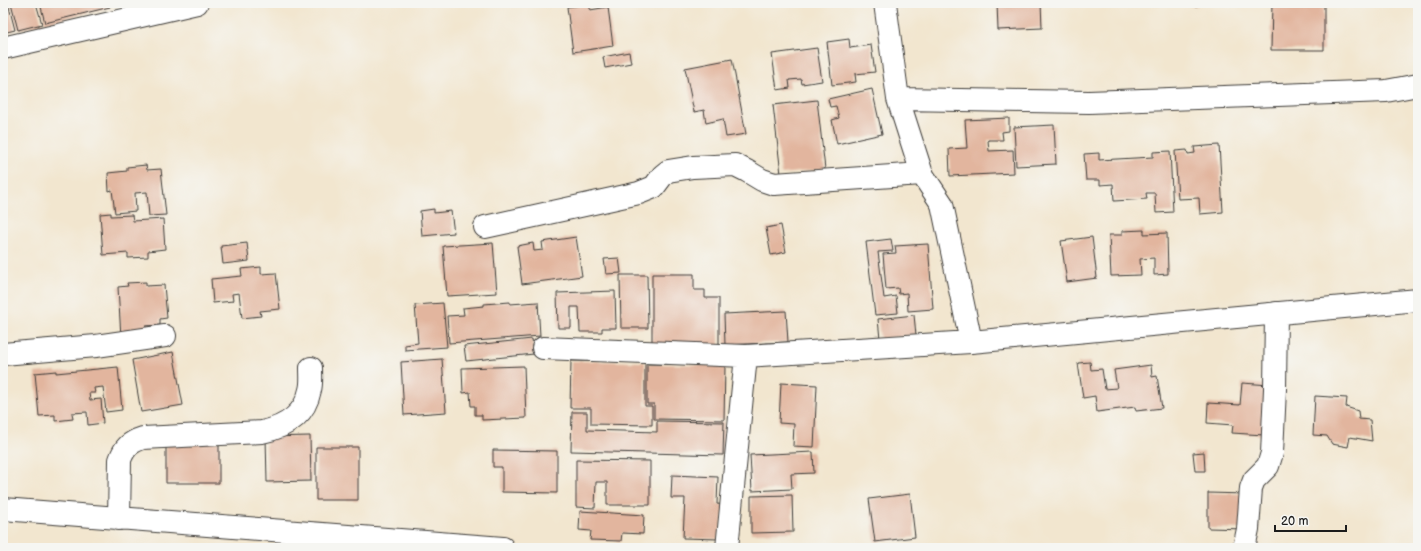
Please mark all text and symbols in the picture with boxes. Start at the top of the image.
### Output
scale bar [1275,507,1346,533]
text: 20 m [1281,514,1308,529]

